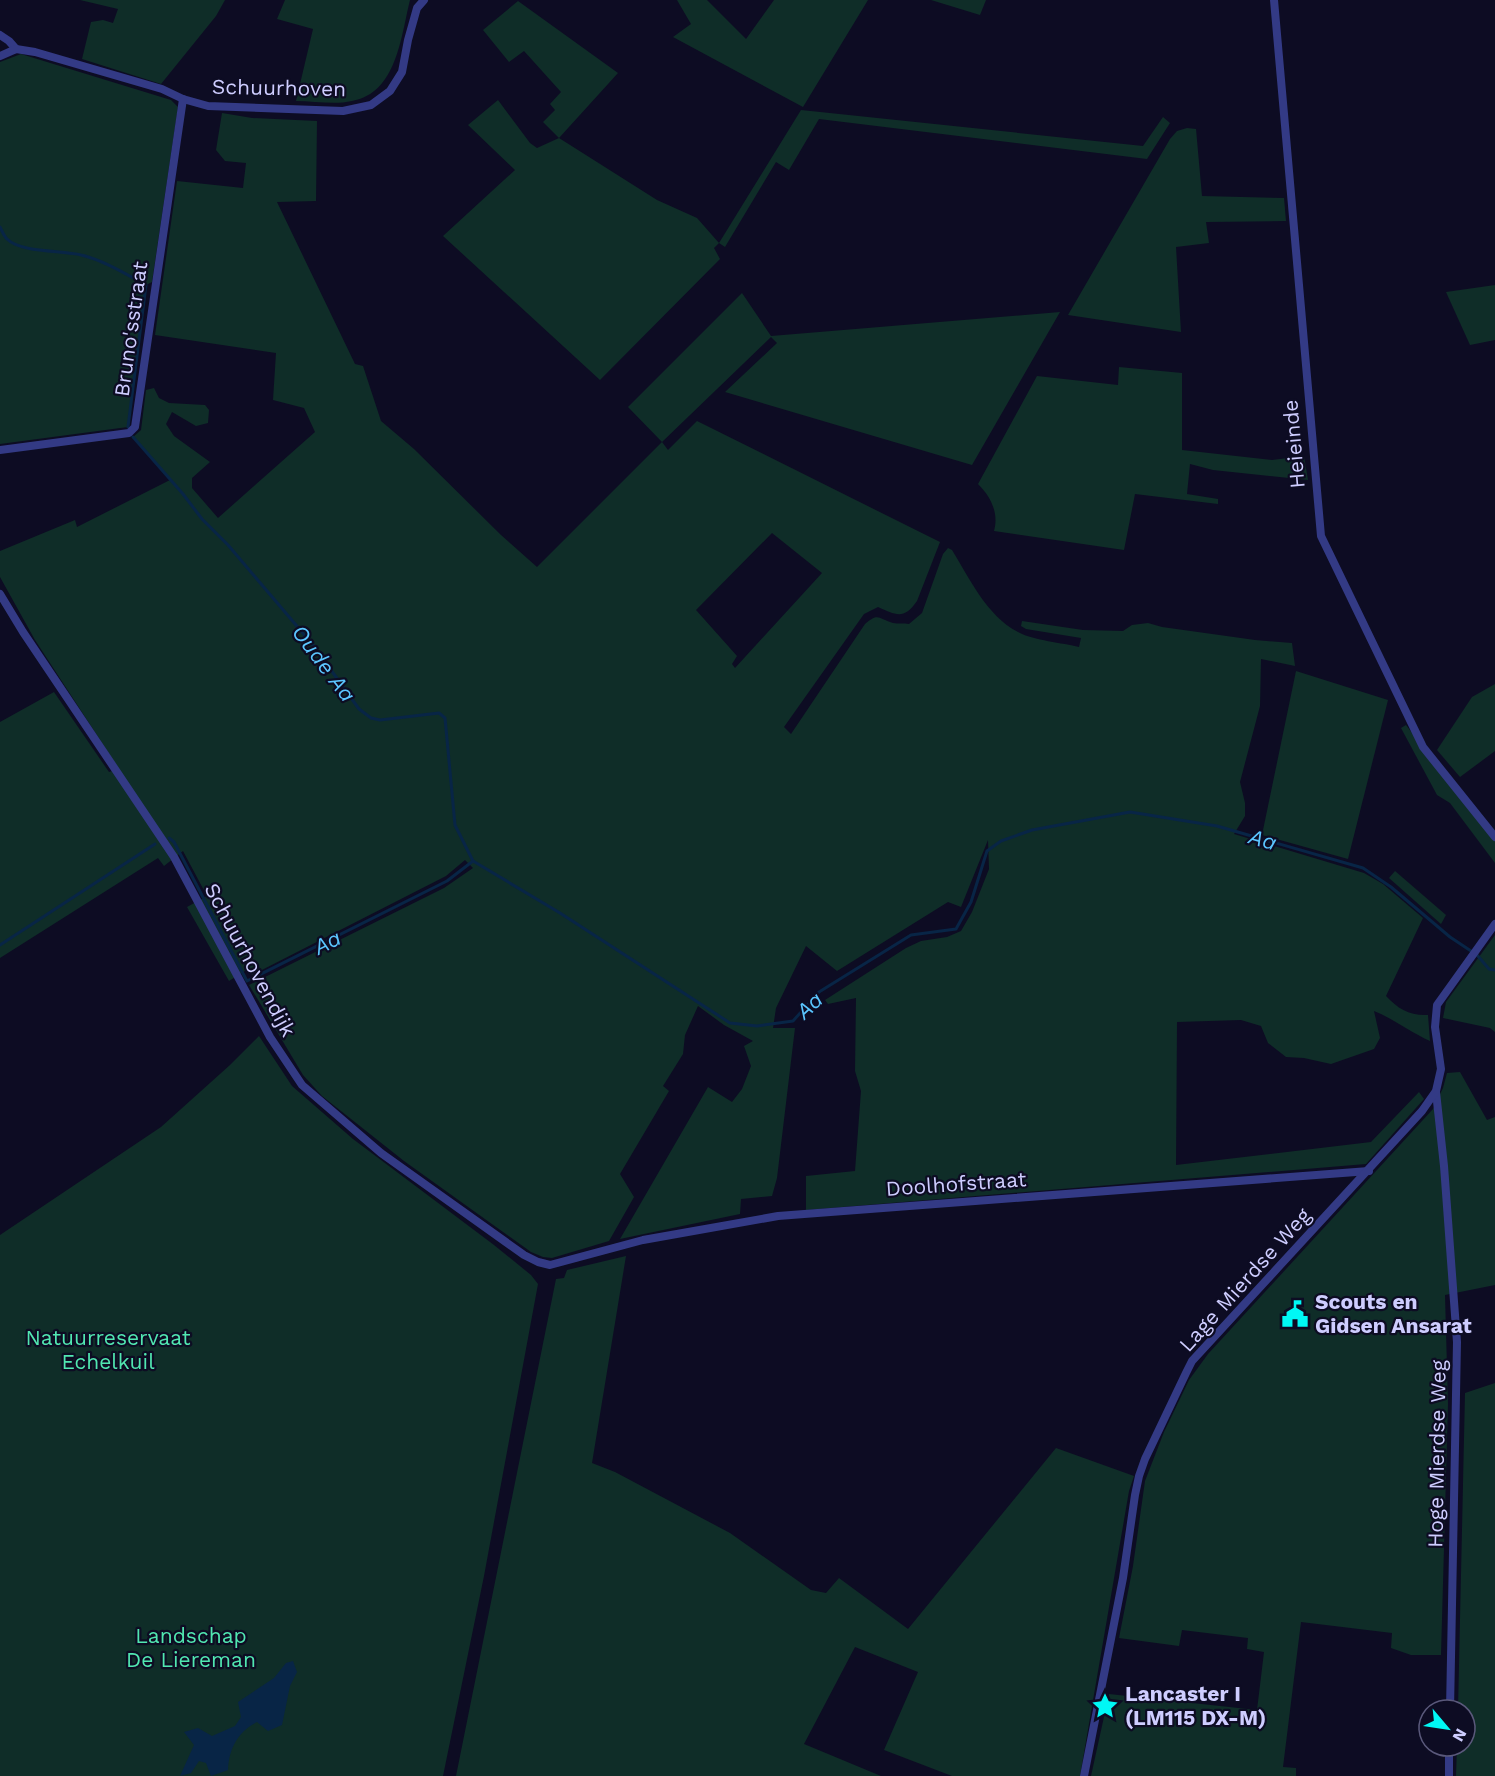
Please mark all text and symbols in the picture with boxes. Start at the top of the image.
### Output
street label: Schuurhoven [212,74,346,101]
street label: Bruno'sstraat [109,259,152,398]
street label: Heieinde [1277,399,1310,489]
water label: Oude Aa [287,620,361,707]
water label: Aa [1245,823,1280,855]
street label: Schuurhovendijk [199,879,302,1041]
water label: Aa [308,925,345,960]
water label: Aa [790,987,828,1025]
street label: Doolhofstraat [885,1166,1027,1201]
street label: Lage Mierdse Weg [1174,1202,1316,1357]
place label: Scouts en Gidsen Ansarat [1315,1289,1472,1338]
public building icon: Scouts en Gidsen Ansarat [1280,1299,1310,1329]
park label: Natuurreservaat Echelkuil [26,1325,191,1374]
street label: Hoge Mierdse Weg [1422,1359,1451,1548]
park label: Landschap De Liereman [126,1623,256,1672]
place label: Lancaster I (LM115 DX-M) [1125,1681,1266,1730]
place icon: Lancaster I (LM115 DX-M) [1090,1691,1120,1721]
north arrow [1417,1698,1477,1758]
text: N [1448,1725,1471,1745]

